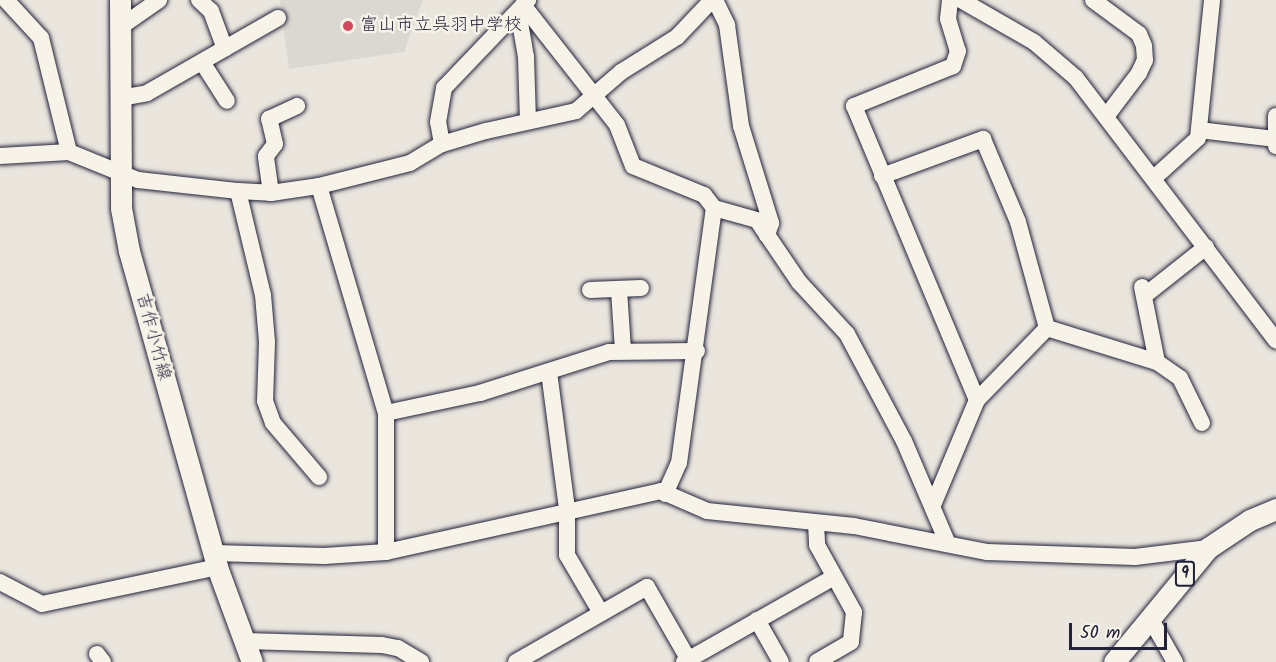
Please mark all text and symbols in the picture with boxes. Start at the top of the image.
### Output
place label: 富山市立呉羽中学校 [360,15,522,37]
marker: 富山市立呉羽中学校 [341,19,355,33]
street label: 吉作小竹線 [130,291,174,383]
road number: 9 [1174,561,1196,587]
scale bar [1072,611,1170,649]
text: 50 m [1080,619,1120,648]

